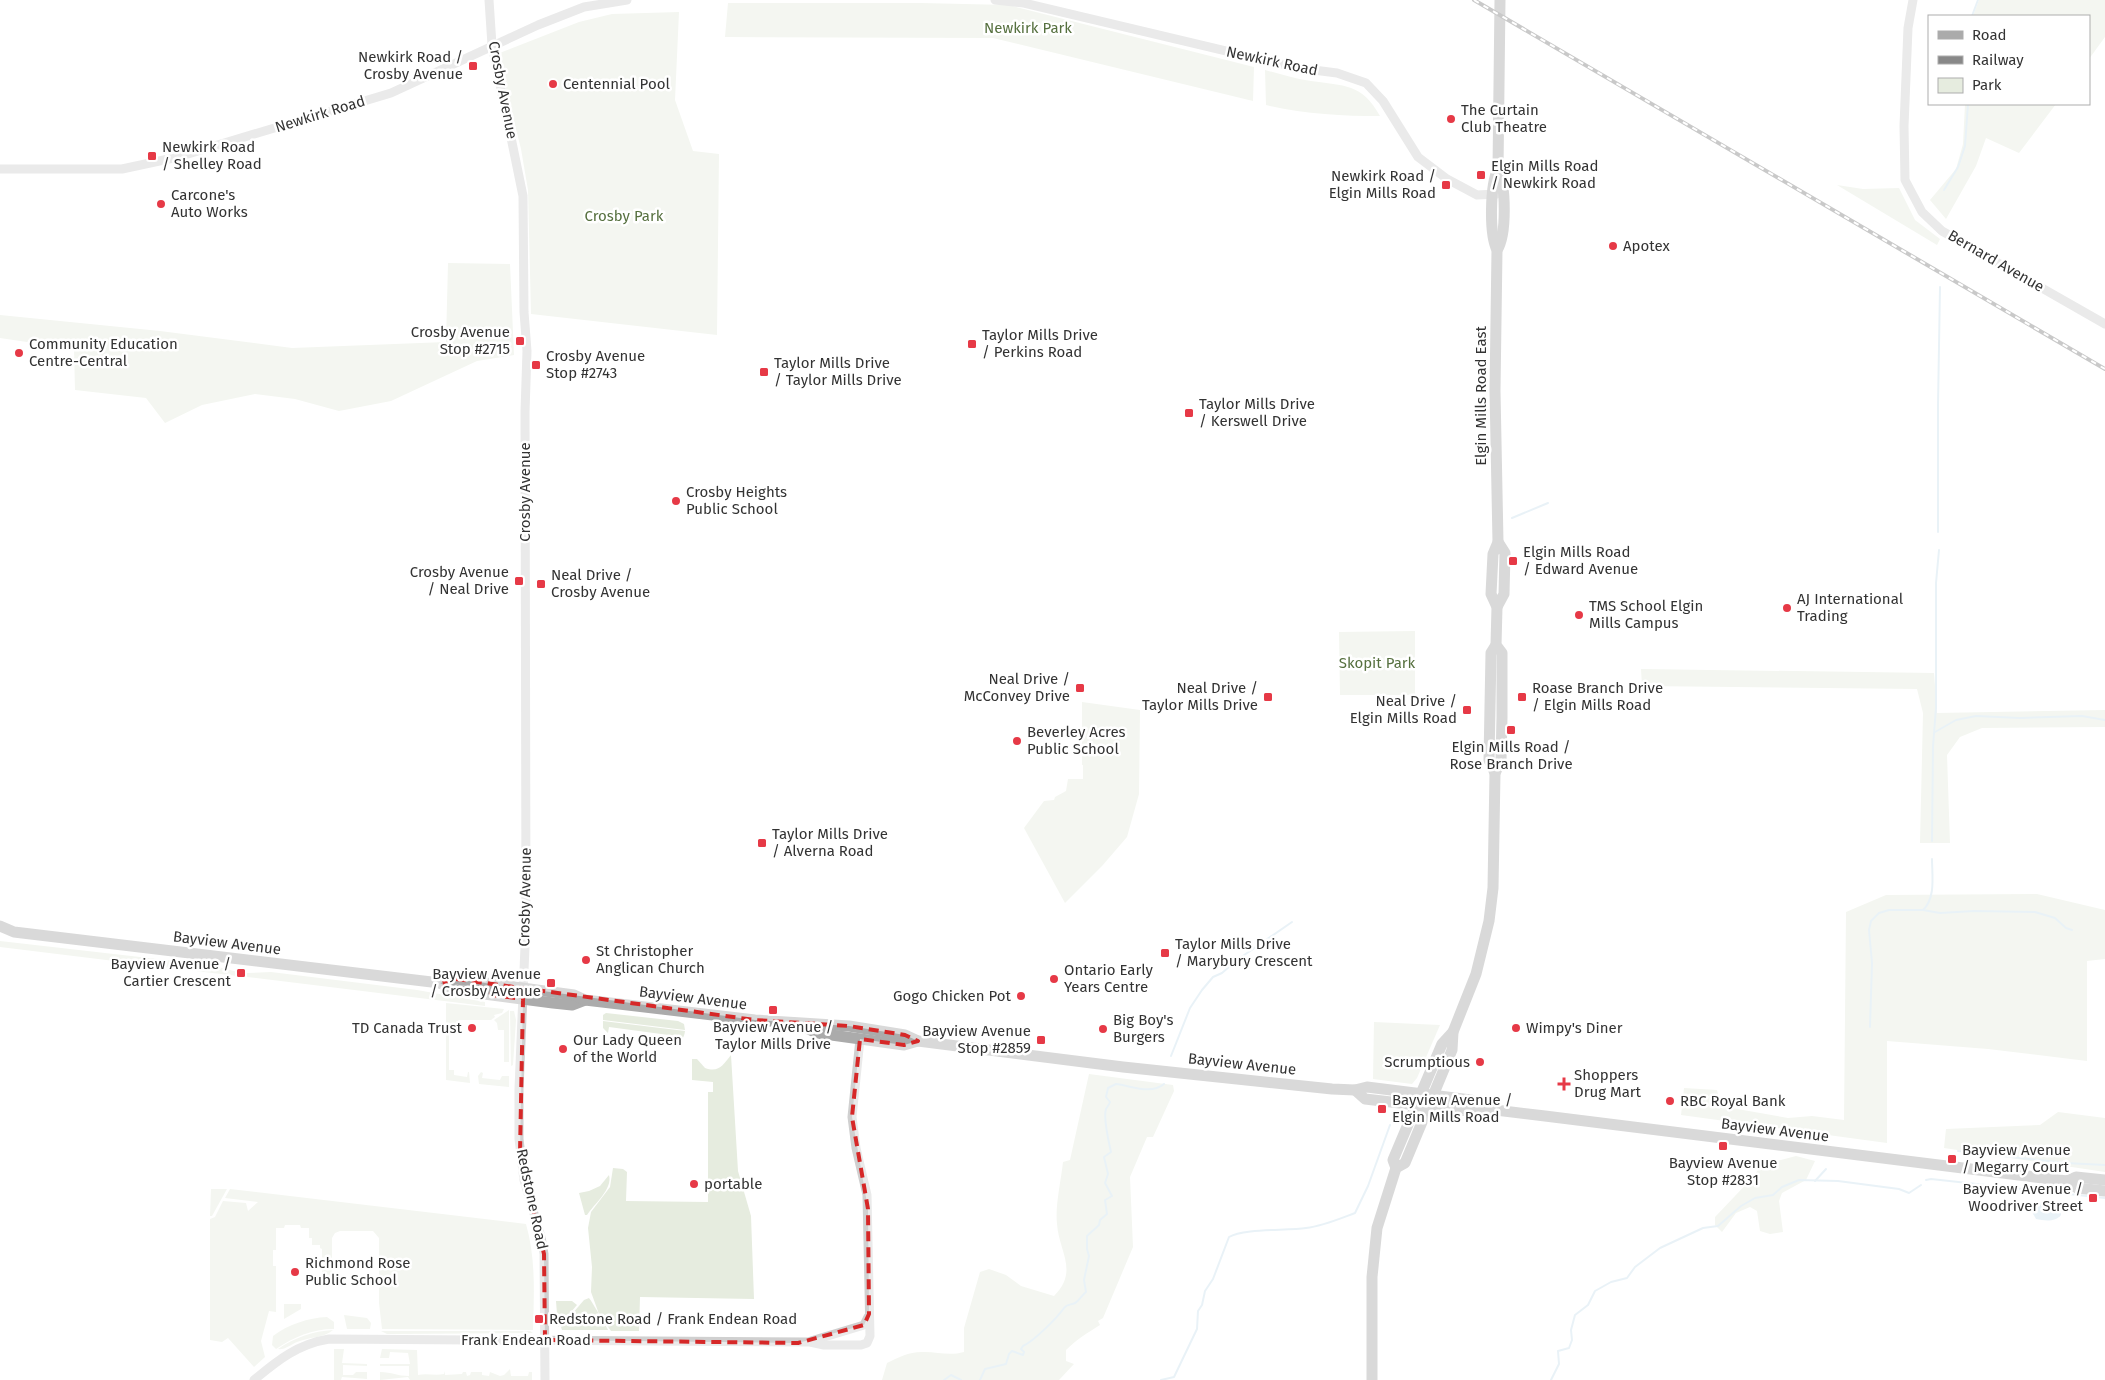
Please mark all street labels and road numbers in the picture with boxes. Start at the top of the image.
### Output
street label: Crosby Avenue [485,40,521,140]
street label: Newkirk Road [1225,43,1319,79]
street label: Newkirk Road [273,92,367,136]
street label: Bernard Avenue [1945,226,2047,296]
street label: Elgin Mills Road East [1472,326,1490,466]
street label: Crosby Avenue [516,442,534,542]
street label: Crosby Avenue [515,847,535,947]
street label: Bayview Avenue [172,927,282,959]
street label: Bayview Avenue [638,982,748,1014]
street label: Bayview Avenue [1187,1049,1297,1079]
street label: Bayview Avenue [1720,1114,1830,1146]
street label: Redstone Road [513,1147,551,1251]
street label: Frank Endean Road [461,1331,591,1349]

